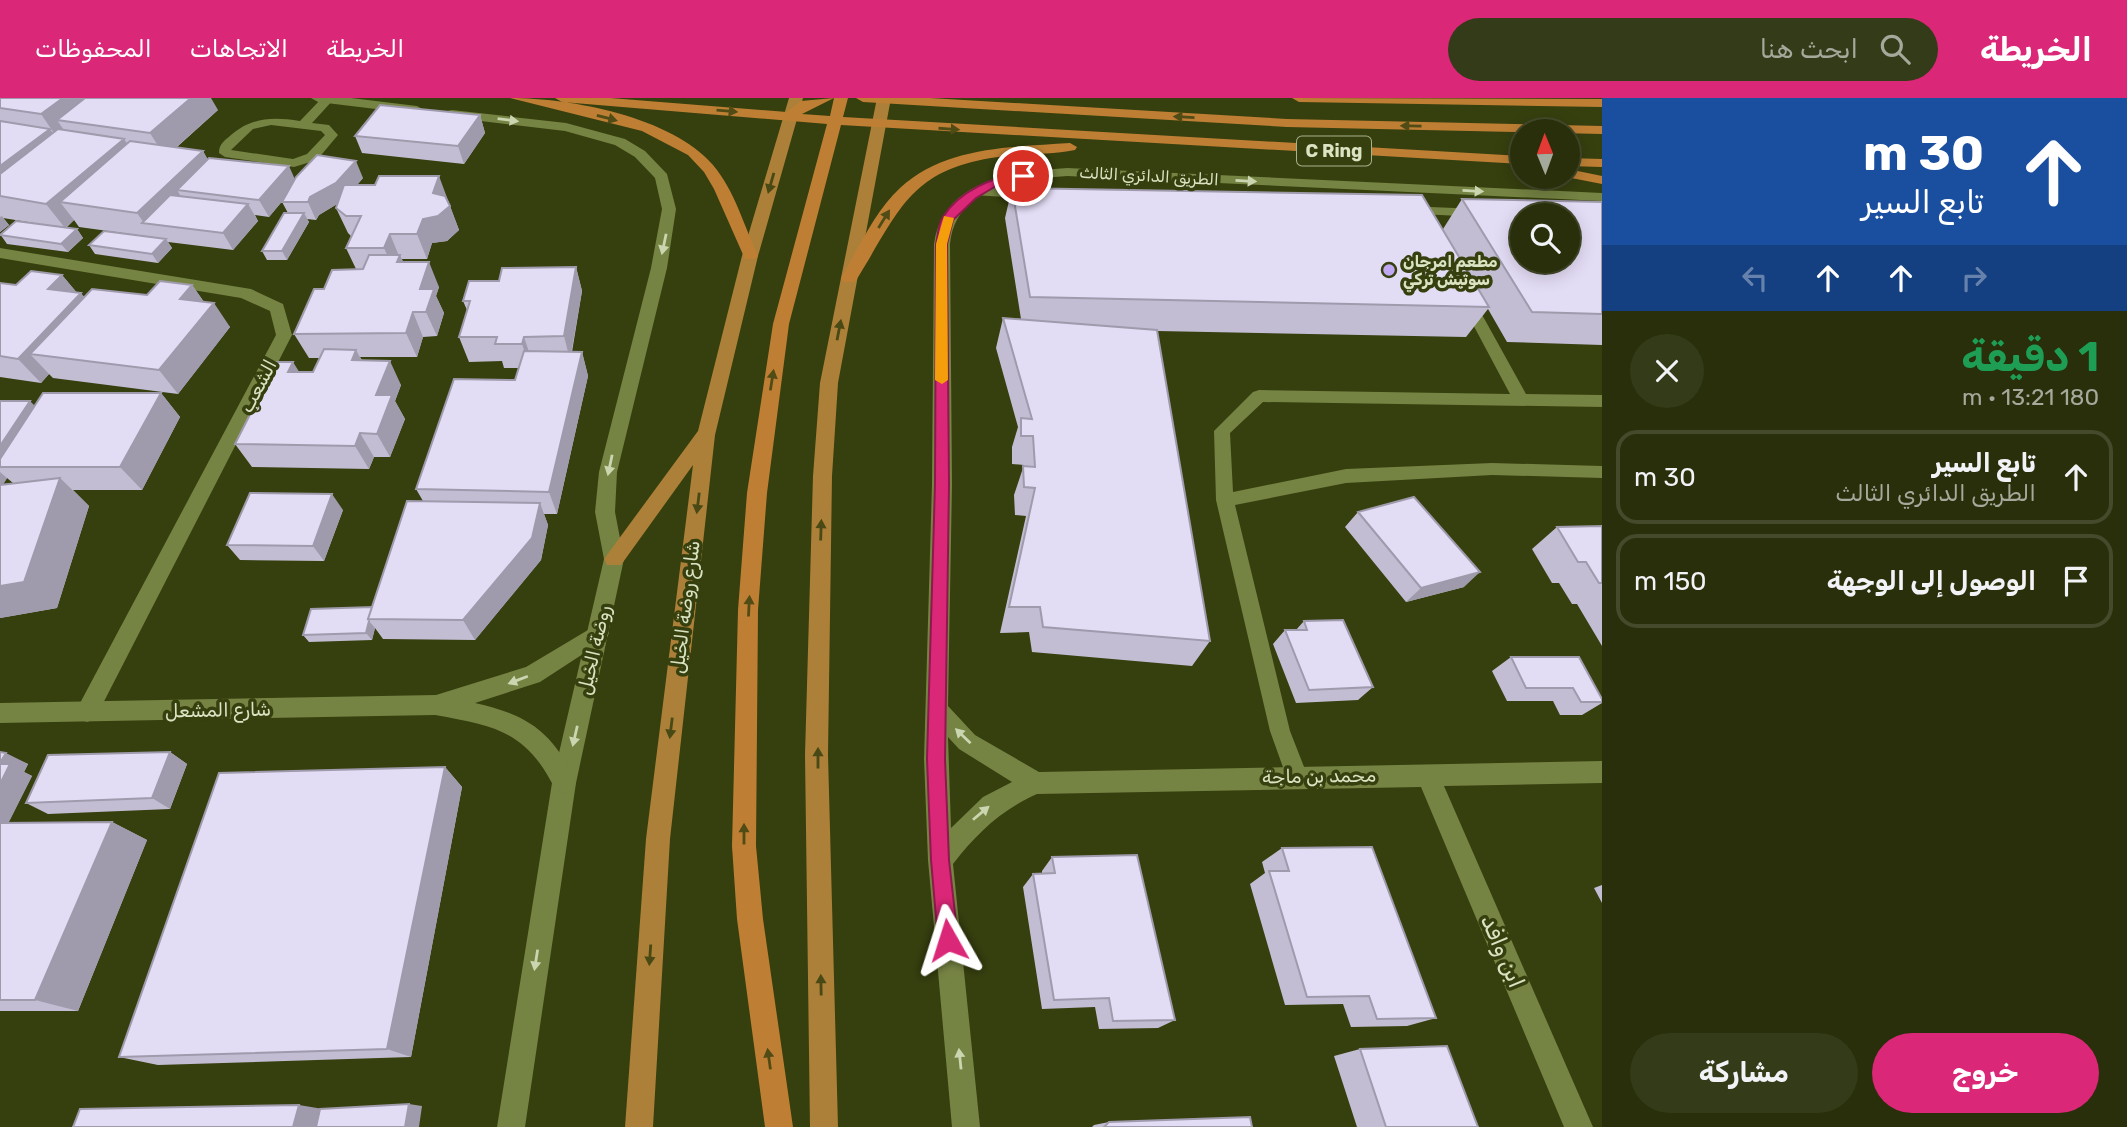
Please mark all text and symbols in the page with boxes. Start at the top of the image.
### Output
search box [1448,18,1938,81]
icon: search [1876,30,1914,68]
text: الخريطة [1980,30,2092,69]
text: ابحث هنا [1760,34,1858,65]
text: المحفوظات [35,35,152,63]
text: الاتجاهات [190,35,288,63]
text: الخريطة [326,35,404,63]
one-way arrow [717,106,739,117]
one-way arrow [1173,111,1195,122]
one-way arrow [597,113,618,123]
one-way arrow [497,115,519,126]
north arrow [1510,119,1580,189]
map controls [1510,119,1580,273]
one-way arrow [1400,120,1422,131]
one-way arrow [938,123,960,134]
text: 30 m [1863,124,1984,182]
icon: ahead [2008,126,2099,217]
road number: C Ring [1297,136,1371,166]
pin [993,146,1053,206]
icon: arrive [1004,157,1042,195]
street label: الطريق الدائري الثالث [1079,163,1219,191]
one-way arrow [765,172,775,193]
one-way arrow [1235,175,1257,186]
text: تابع السير [1861,183,1984,221]
one-way arrow [1463,186,1485,197]
button: search [1510,203,1580,273]
one-way arrow [877,210,890,229]
one-way arrow [658,233,669,255]
place label: مطعم امرجان سوتيش تركي [1403,252,1498,292]
icon: left [1736,259,1774,297]
icon: ahead [1809,259,1847,297]
icon: ahead [1882,259,1920,297]
icon: right [1955,259,1993,297]
marker: مطعم امرجان سوتيش تركي [1381,262,1397,278]
one-way arrow [833,319,844,341]
text: 1 دقيقة [1961,332,2099,382]
button: close [1630,334,1704,408]
street label: الشعب [234,355,282,417]
one-way arrow [767,369,778,391]
text: 180 m · 13:21 [1962,383,2099,411]
text: تابع السير [1932,448,2036,479]
one-way arrow [605,454,616,476]
icon: ahead [2057,458,2095,496]
text: 30 m [1634,462,1696,493]
text: الطريق الدائري الثالث [1835,479,2036,507]
one-way arrow [692,492,703,514]
one-way arrow [816,519,827,541]
street label: شارع روضة الخيل [665,539,707,675]
icon: arrive [2057,562,2095,600]
text: 150 m [1634,566,1707,597]
text: الوصول إلى الوجهة [1827,566,2036,597]
one-way arrow [744,595,755,617]
street label: روضة الخيل [573,603,615,697]
one-way arrow [508,674,529,685]
street label: شارع المشعل [165,698,271,724]
one-way arrow [665,718,676,740]
one-way arrow [569,725,580,747]
one-way arrow [955,729,972,745]
one-way arrow [812,747,824,769]
street label: محمد بن ماجة [1262,764,1376,788]
one-way arrow [973,806,990,821]
one-way arrow [738,822,750,844]
position arrow [911,903,985,977]
street label: ابن وافد [1475,910,1531,992]
one-way arrow [644,944,655,966]
one-way arrow [531,949,542,971]
one-way arrow [815,974,827,996]
button: مشاركة [1630,1033,1858,1113]
button: خروج [1872,1033,2099,1113]
one-way arrow [764,1048,775,1070]
one-way arrow [954,1048,965,1070]

